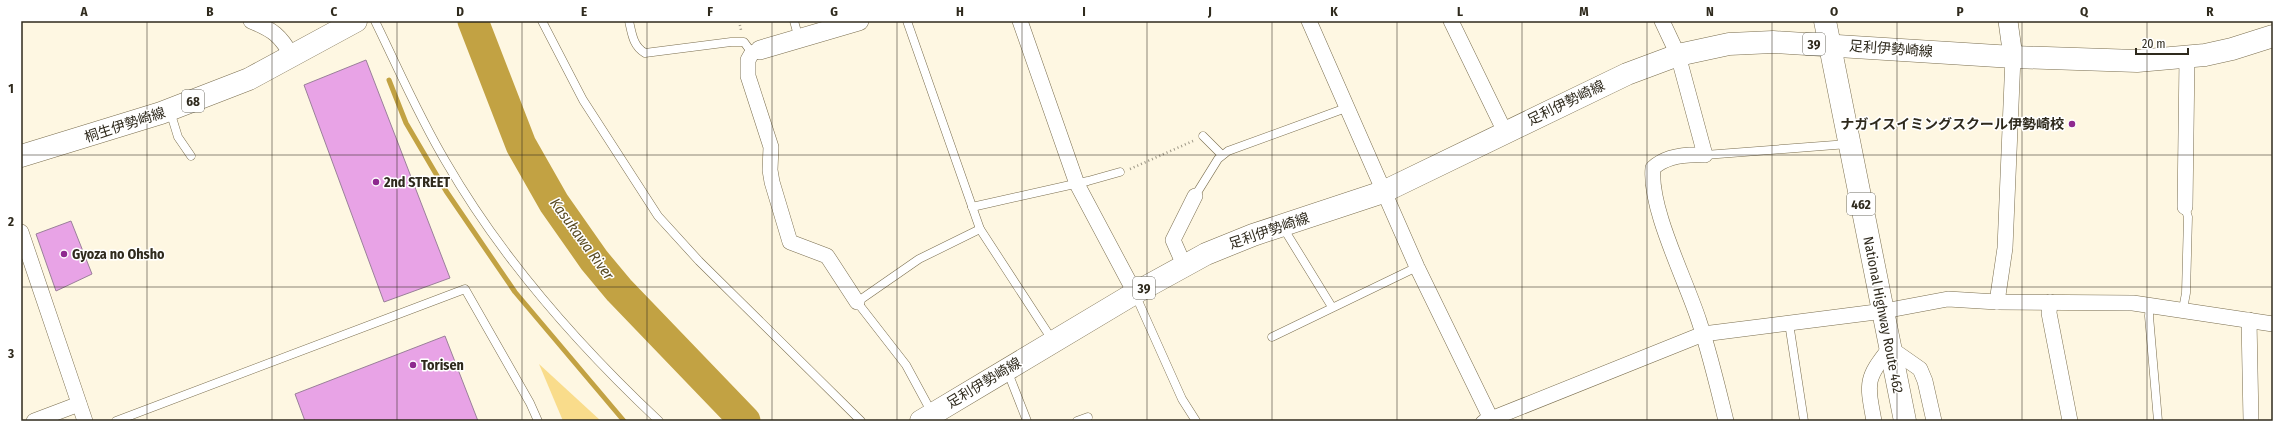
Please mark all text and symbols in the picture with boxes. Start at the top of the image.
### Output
text: A [79,4,88,19]
text: B [206,4,214,19]
text: C [331,4,338,19]
text: D [456,4,464,19]
text: E [581,4,587,19]
text: F [707,4,713,19]
text: G [830,4,838,19]
text: H [956,4,964,19]
text: I [1082,4,1086,19]
text: J [1207,4,1212,19]
text: K [1330,4,1338,19]
text: L [1457,4,1463,19]
text: M [1579,4,1589,19]
text: N [1706,4,1714,19]
text: O [1830,4,1838,19]
text: P [1956,4,1964,19]
text: Q [2080,4,2089,19]
text: R [2206,4,2214,19]
scale bar [2136,30,2188,56]
road number: 39 [1803,33,1825,55]
text: 20 m [2142,37,2166,51]
street label: 足利伊勢崎線 [1849,38,1933,60]
street label: 足利伊勢崎線 [1525,77,1607,129]
text: 1 [8,81,14,96]
road number: 68 [182,90,204,112]
street label: 桐生伊勢崎線 [82,104,168,146]
place label: ナガイスイミングスクール伊勢崎校 [1840,116,2064,133]
marker: ナガイスイミングスクール伊勢崎校 [2067,119,2077,129]
place label: 2nd STREET [383,174,450,191]
marker: 2nd STREET [371,177,381,187]
road number: 462 [1847,193,1875,215]
water label: Kasukawa River [546,195,618,284]
street label: 足利伊勢崎線 [1227,209,1311,253]
text: 2 [7,214,14,229]
street label: National Highway Route 462 [1859,235,1907,395]
place label: Gyoza no Ohsho [72,246,165,263]
marker: Gyoza no Ohsho [59,249,69,259]
road number: 39 [1133,277,1155,299]
text: 3 [7,346,14,361]
street label: 足利伊勢崎線 [944,354,1024,412]
place label: Torisen [421,357,464,374]
marker: Torisen [408,360,418,370]

